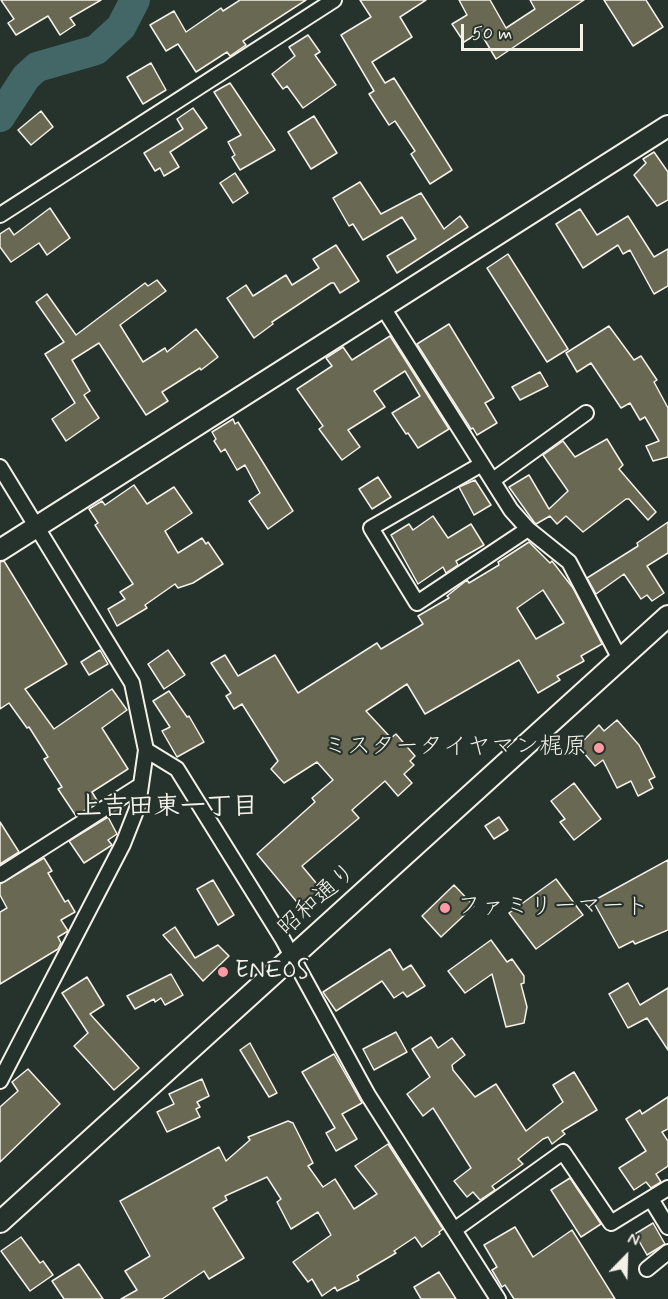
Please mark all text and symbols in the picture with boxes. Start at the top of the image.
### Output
scale bar [464,12,586,50]
text: 50 m [472,22,512,46]
place label: ミスタータイヤマン梶原 [323,734,587,762]
marker: ミスタータイヤマン梶原 [592,741,606,755]
district label: 上吉田東一丁目 [76,793,258,825]
street label: 昭和通り [273,858,363,944]
place label: ファミリーマート [457,894,649,922]
marker: ファミリーマート [438,901,452,915]
place label: ENEOS [235,958,309,986]
marker: ENEOS [216,965,230,979]
north arrow [596,1227,656,1287]
text: N [624,1228,642,1252]

